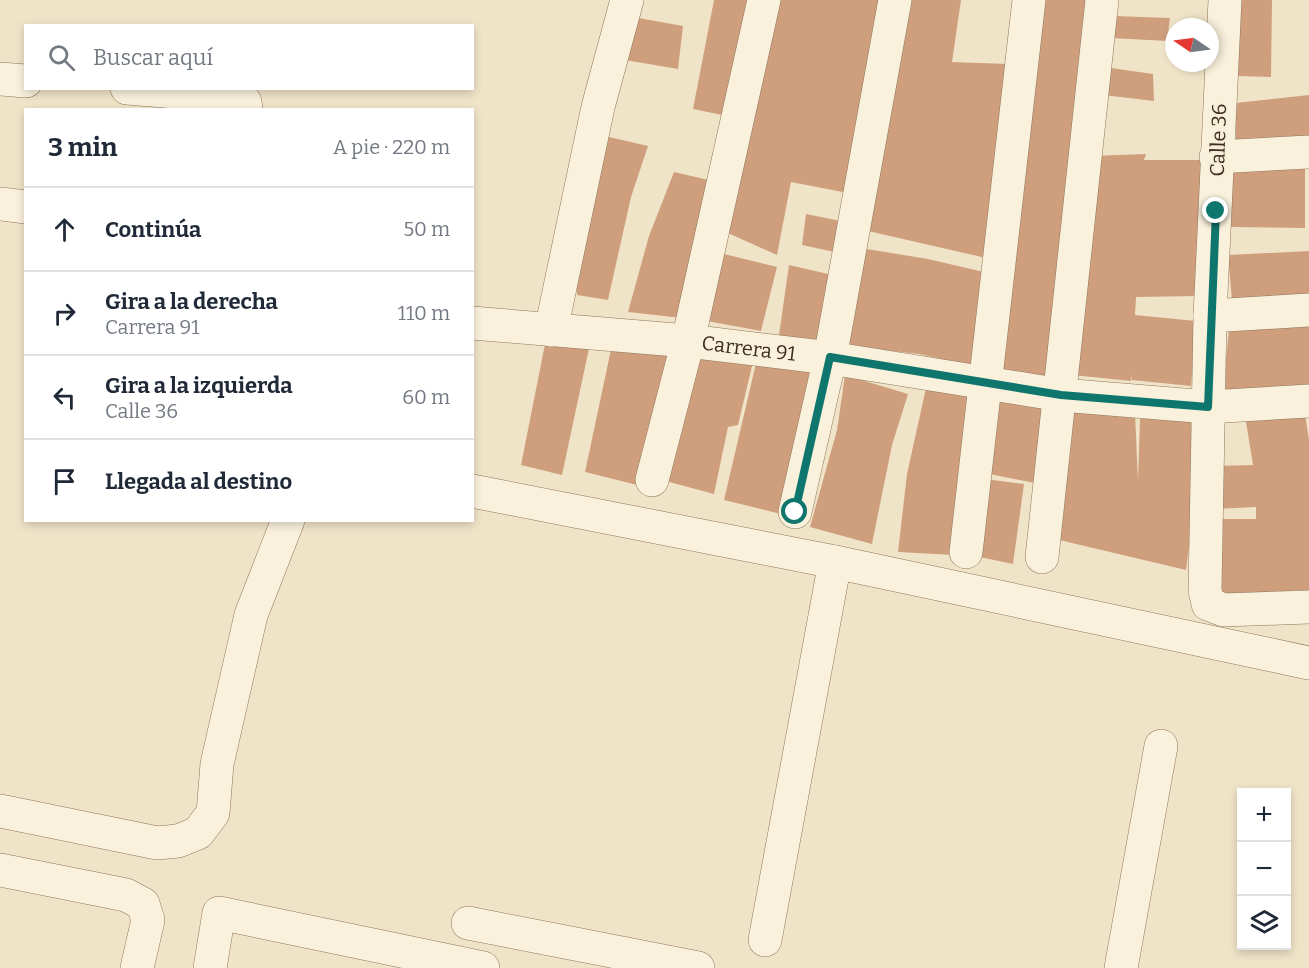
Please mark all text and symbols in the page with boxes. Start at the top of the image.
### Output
north arrow [1165,18,1219,72]
search box [24,24,474,90]
icon: search [45,41,78,74]
text: Buscar aquí [93,44,213,71]
street label: Calle 36 [1205,103,1231,177]
text: 3 min [48,132,117,163]
text: A pie · 220 m [333,135,450,159]
route end [1202,197,1228,223]
icon: ahead [48,213,81,246]
text: Continúa [105,216,201,243]
text: 50 m [403,217,450,241]
text: Gira a la derecha [105,288,278,315]
icon: right [48,297,81,330]
text: 110 m [398,301,450,325]
text: Carrera 91 [105,315,199,339]
street label: Carrera 91 [701,331,797,366]
text: Gira a la izquierda [105,372,293,399]
icon: left [48,381,81,414]
text: 60 m [402,385,450,409]
text: Calle 36 [105,399,178,423]
icon: arrive [48,465,81,498]
text: Llegada al destino [105,468,292,495]
route start [781,498,807,524]
map controls [1237,788,1291,950]
button: + [1237,788,1291,842]
button: − [1237,842,1291,896]
button: layers [1237,896,1291,950]

